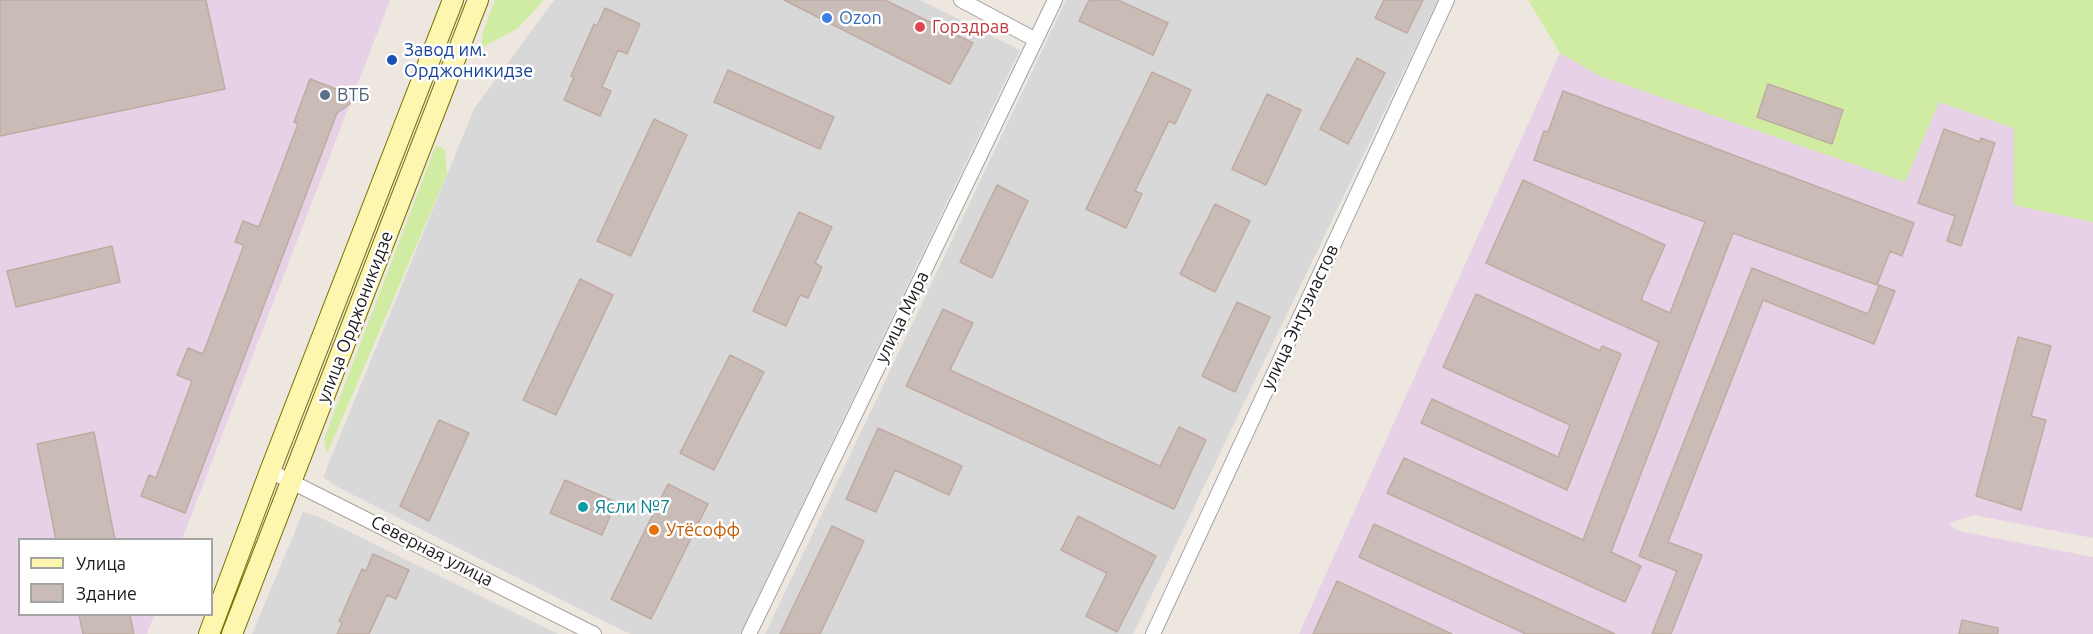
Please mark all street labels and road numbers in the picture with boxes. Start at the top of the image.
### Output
street label: улица Орджоникидзе [312,228,398,406]
street label: улица Энтузиастов [1257,241,1343,393]
street label: улица Мира [870,268,934,366]
street label: Северная улица [367,511,497,591]

